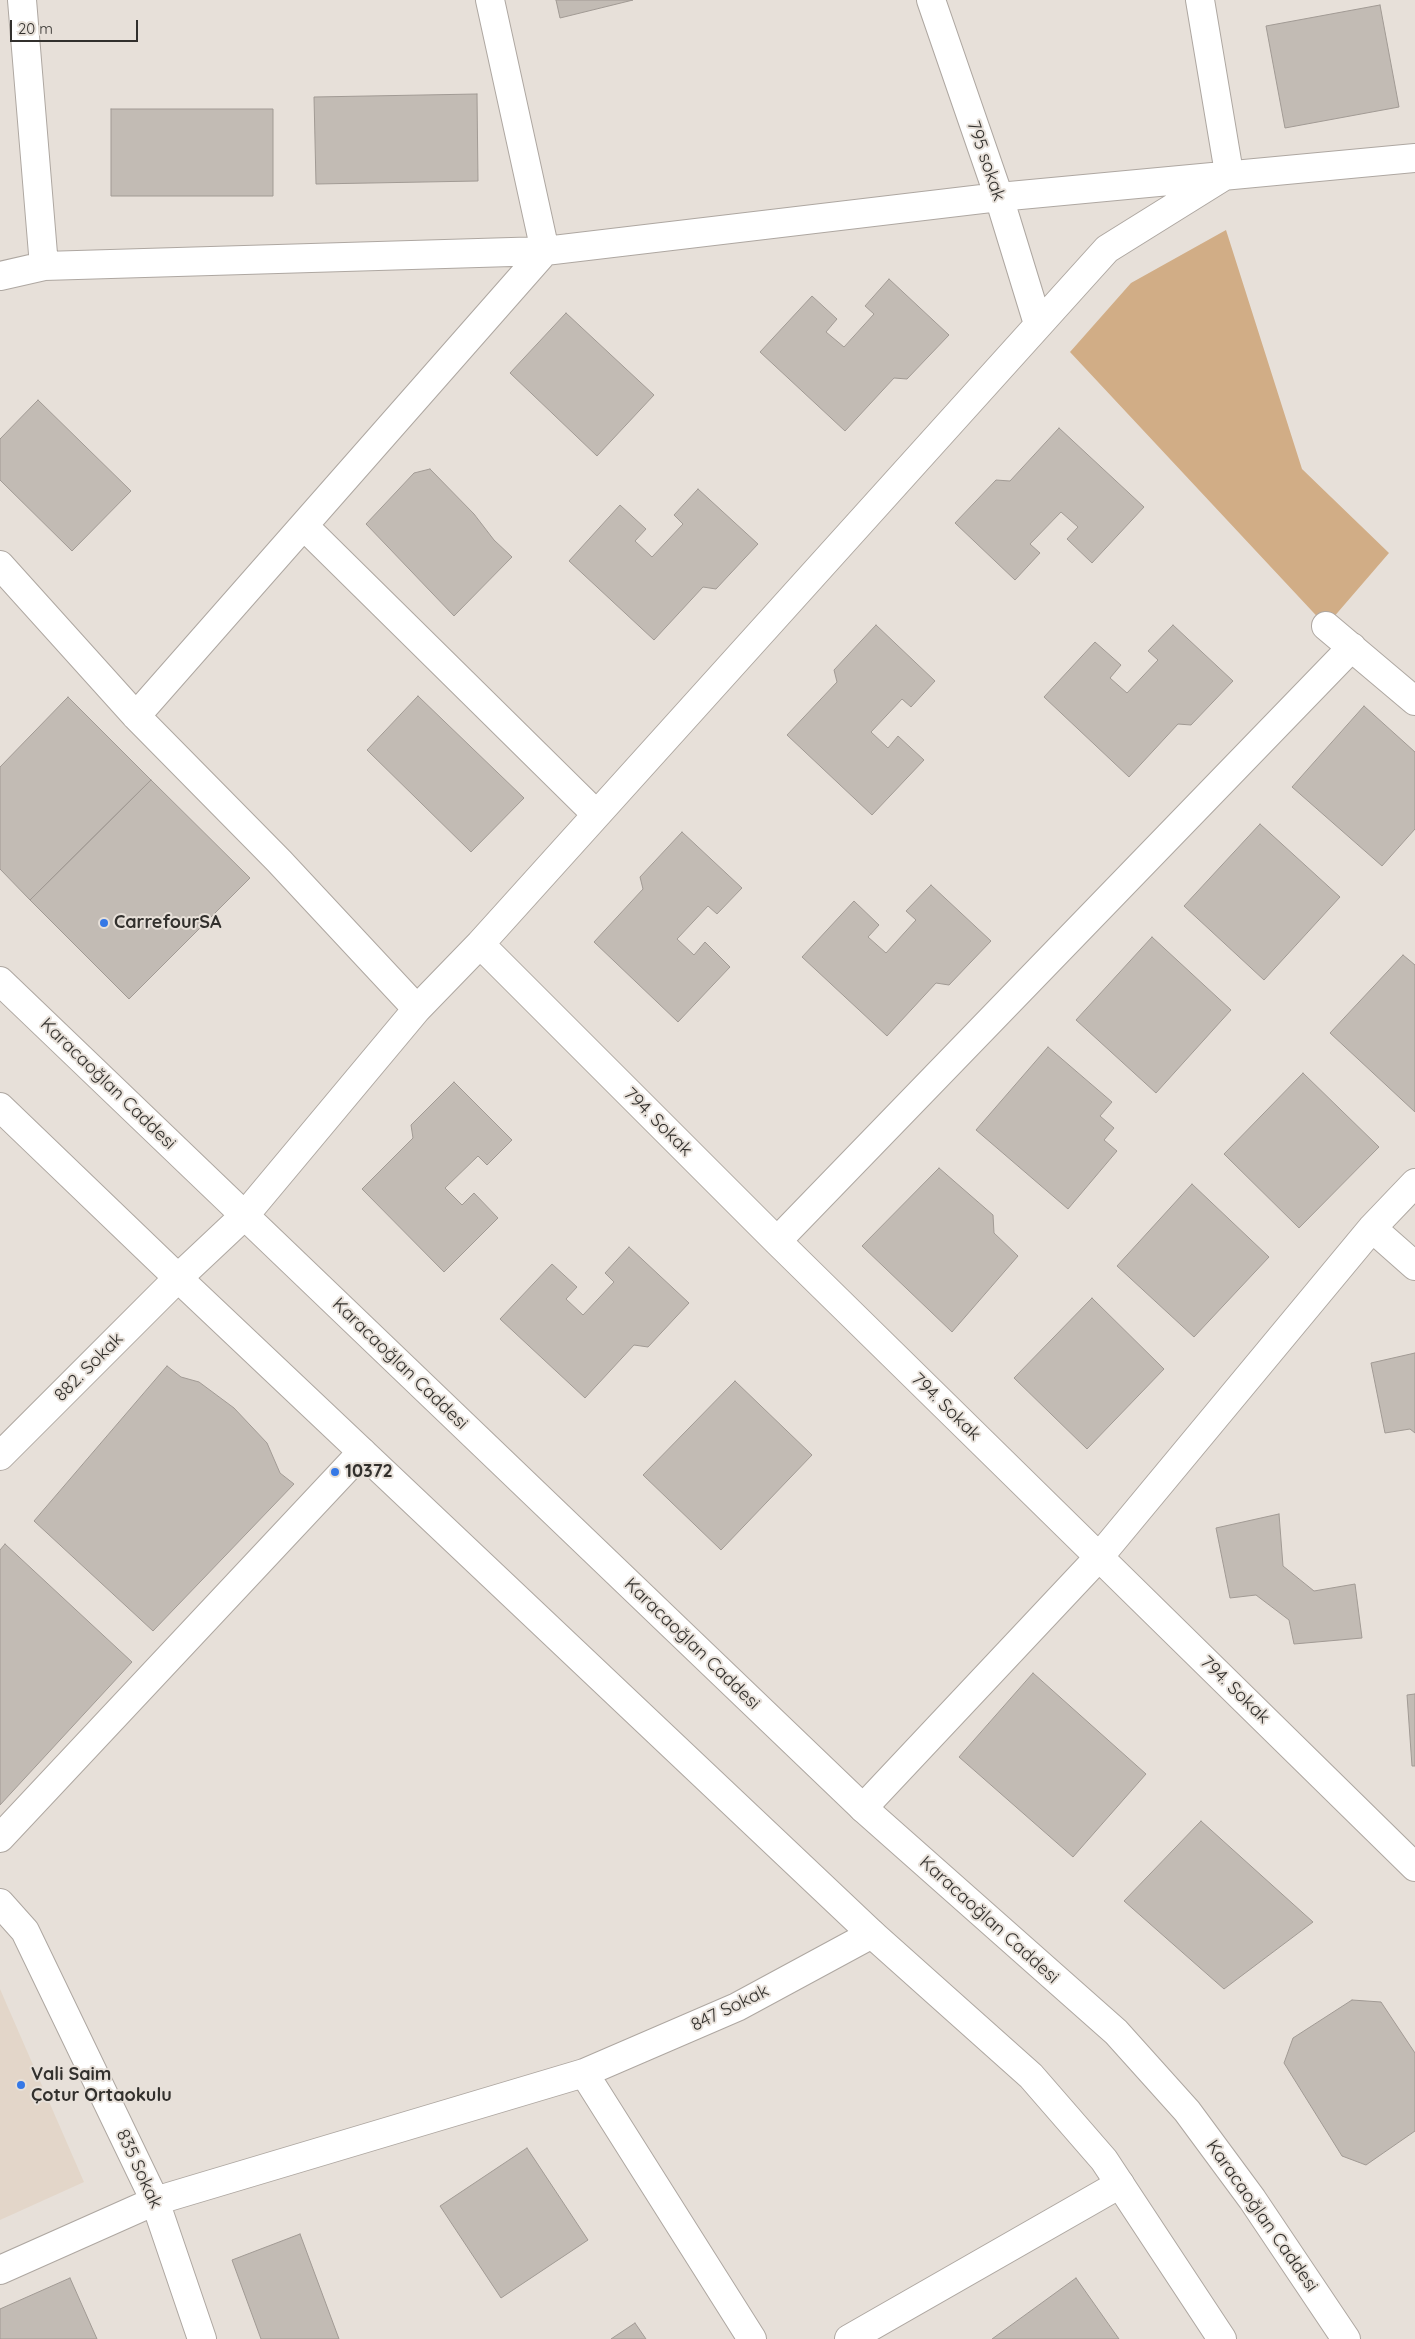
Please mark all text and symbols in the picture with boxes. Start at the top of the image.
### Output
scale bar [12,10,140,42]
text: 20 m [18,19,53,38]
street label: 795 sokak [962,118,1010,204]
place label: CarrefourSA [114,912,222,934]
marker: CarrefourSA [98,917,110,929]
street label: Karacaoğlan Caddesi [36,1014,180,1154]
street label: 794. Sokak [619,1083,697,1161]
street label: Karacaoğlan Caddesi [328,1294,472,1434]
street label: 882. Sokak [50,1328,128,1406]
street label: 794. Sokak [907,1369,985,1445]
place label: 10372 [345,1461,393,1483]
marker: 10372 [329,1466,341,1478]
street label: Karacaoğlan Caddesi [620,1574,764,1714]
street label: 794. Sokak [1196,1652,1274,1728]
street label: Karacaoğlan Caddesi [915,1852,1063,1988]
street label: 847 Sokak [688,1980,772,2036]
place label: Vali Saim Çotur Ortaokulu [31,2064,172,2106]
marker: Vali Saim Çotur Ortaokulu [15,2079,27,2091]
street label: 835 Sokak [111,2126,167,2212]
street label: Karacaoğlan Caddesi [1201,2136,1323,2296]

